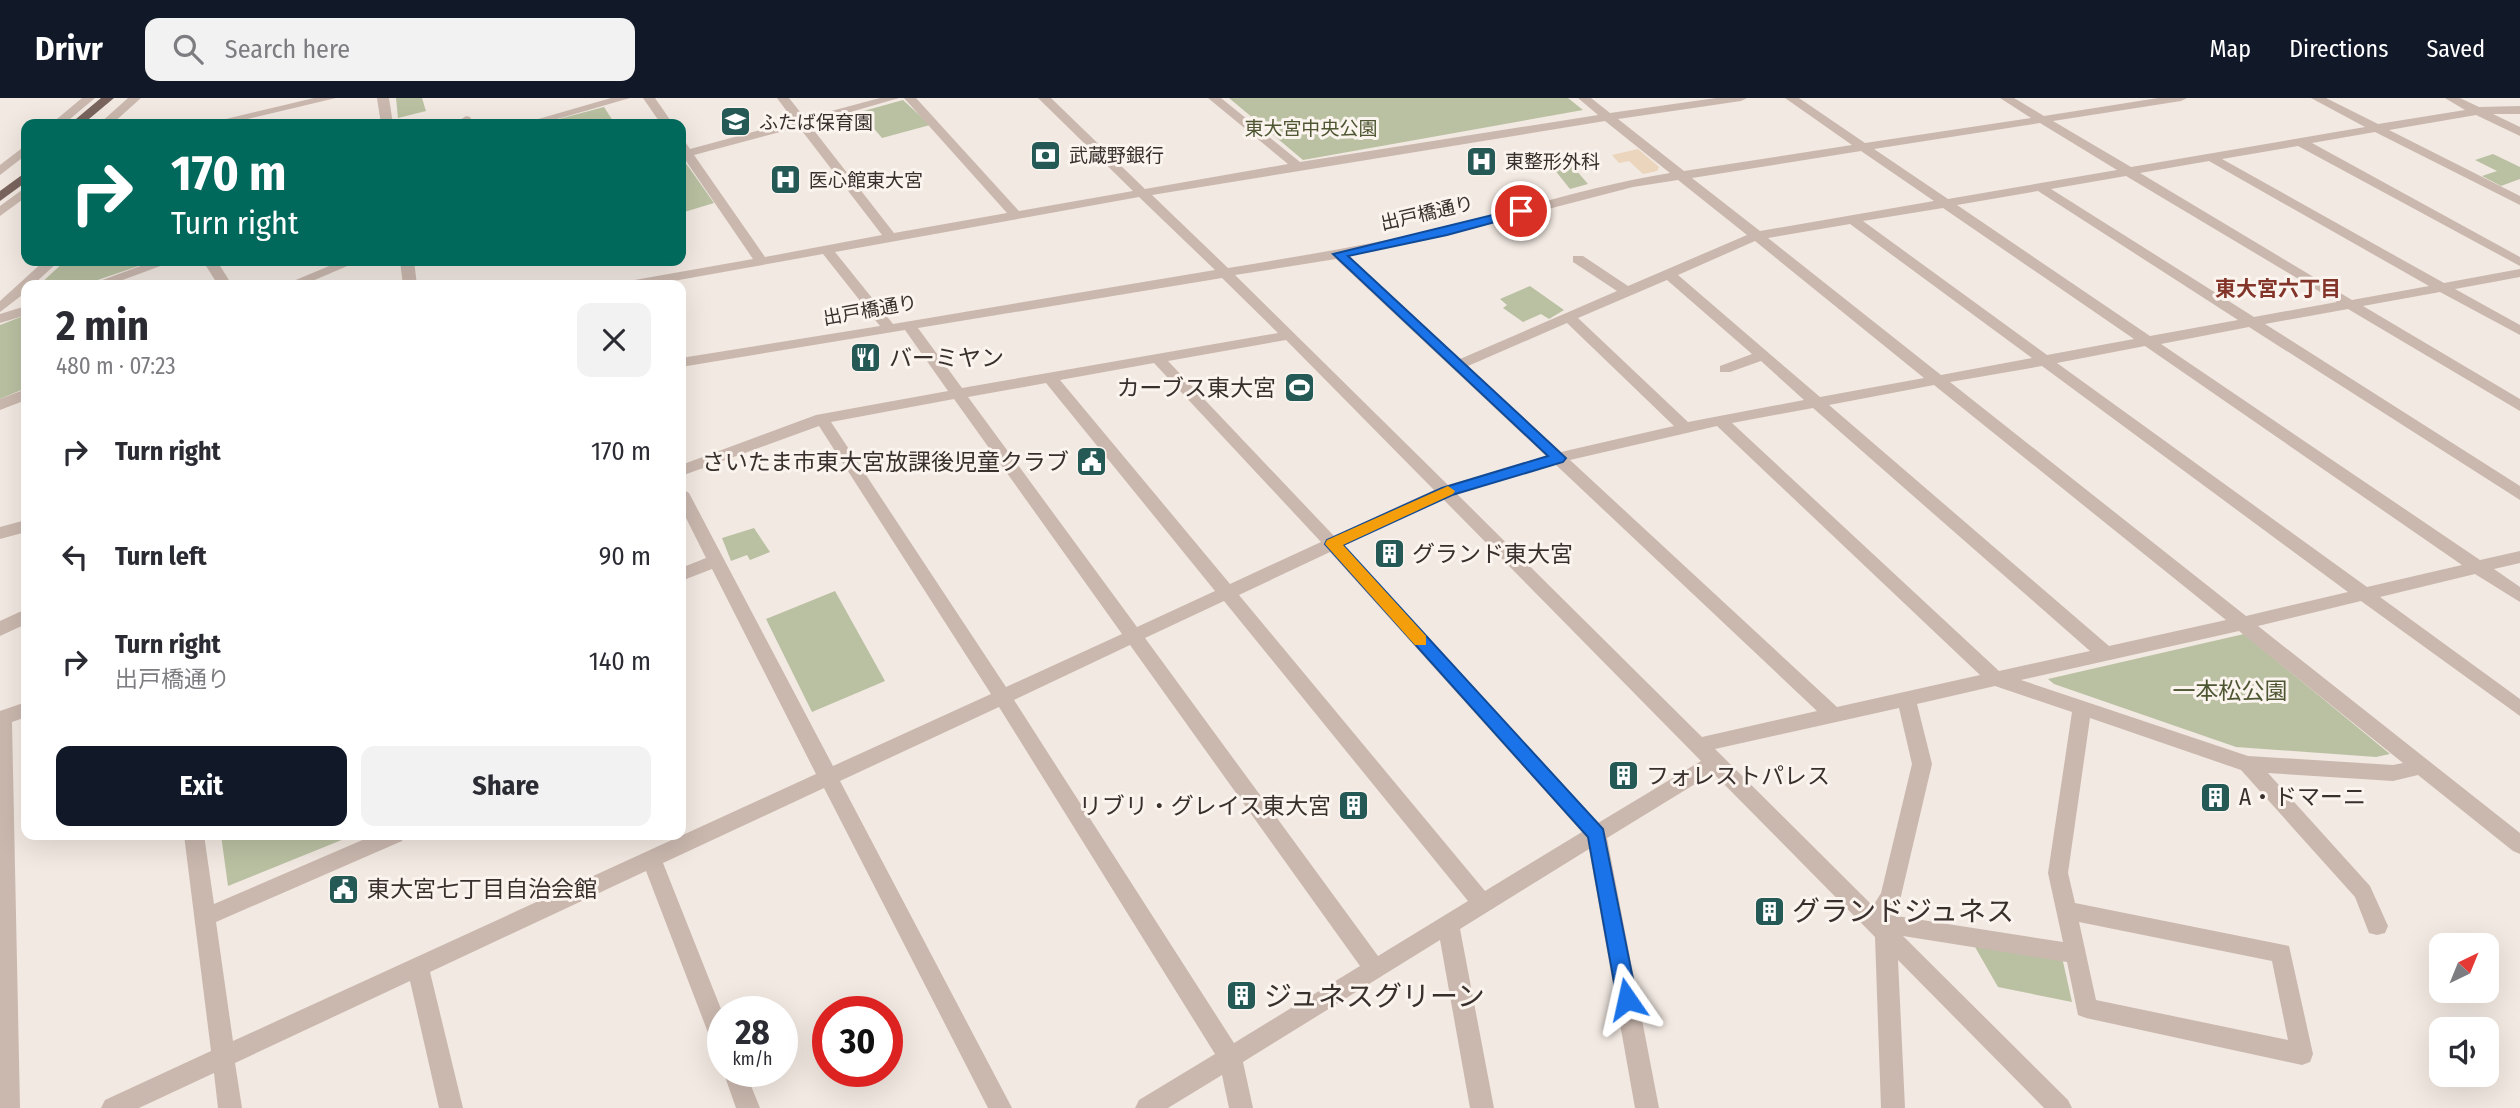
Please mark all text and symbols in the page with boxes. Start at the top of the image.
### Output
search box [145,18,635,81]
text: Drivr [35,29,103,69]
icon: search [169,30,207,68]
text: Search here [225,34,350,65]
text: Map [2210,35,2251,63]
text: Directions [2289,35,2388,63]
text: Saved [2426,35,2485,63]
school or university icon: ふたば保育園 [719,105,753,139]
place label: ふたば保育園 [759,111,873,134]
park label: 東大宮中央公園 [1244,117,1378,140]
bank icon: 武蔵野銀行 [1029,138,1063,172]
text: 170 m [171,144,287,203]
place label: 武蔵野銀行 [1069,144,1164,167]
hospital icon: 東整形外科 [1465,144,1499,178]
icon: right [56,147,147,238]
place label: 東整形外科 [1505,150,1600,173]
hospital icon: 医心館東大宮 [769,163,803,197]
place label: 医心館東大宮 [809,169,923,192]
pin [1491,181,1551,241]
street label: 出戸橋通り [1378,191,1476,235]
icon: arrive [1502,192,1540,230]
text: Turn right [171,204,298,242]
district label: 東大宮六丁目 [2215,276,2341,302]
street label: 出戸橋通り [821,290,919,330]
text: 2 min [56,301,149,351]
button: close [577,303,651,377]
restaurant icon: バーミヤン [849,341,883,375]
place label: バーミヤン [889,344,1004,372]
text: 480 m · 07:23 [56,352,176,380]
sports icon: カーブス東大宮 [1282,371,1316,405]
place label: カーブス東大宮 [1116,374,1276,402]
icon: right [56,433,94,471]
text: Turn right [115,436,221,467]
text: 170 m [591,436,651,467]
public building icon: さいたま市東大宮放課後児童クラブ [1075,445,1109,479]
place label: さいたま市東大宮放課後児童クラブ [702,448,1069,476]
building icon: グランド東大宮 [1372,537,1406,571]
icon: left [56,538,94,576]
place label: グランド東大宮 [1412,540,1573,568]
text: Turn left [115,541,207,572]
text: 90 m [599,541,651,572]
text: Turn right [115,629,221,660]
icon: right [56,643,94,681]
text: 140 m [589,646,651,677]
text: 出戸橋通り [115,665,230,693]
park label: 一本松公園 [2173,677,2288,705]
button: Exit [56,746,347,826]
button: Share [361,746,651,826]
building icon: フォレストパレス [1606,759,1640,793]
place label: フォレストパレス [1646,762,1830,790]
building icon: A・ドマーニ [2199,780,2233,814]
place label: A・ドマーニ [2239,783,2366,811]
building icon: リブリ・グレイス東大宮 [1337,789,1371,823]
place label: リブリ・グレイス東大宮 [1079,792,1331,820]
public building icon: 東大宮七丁目自治会館 [327,872,361,906]
place label: 東大宮七丁目自治会館 [367,875,597,903]
building icon: グランドジュネス [1752,894,1786,928]
place label: グランドジュネス [1792,895,2014,928]
north arrow [2429,933,2499,1003]
map controls [2429,933,2499,1087]
position arrow [1590,962,1664,1036]
building icon: ジュネスグリーン [1224,979,1258,1013]
place label: ジュネスグリーン [1264,980,1485,1013]
speed limit sign: 30 [812,996,903,1087]
text: 28 [735,1011,770,1053]
button: sound [2429,1017,2499,1087]
text: km/h [732,1048,773,1070]

